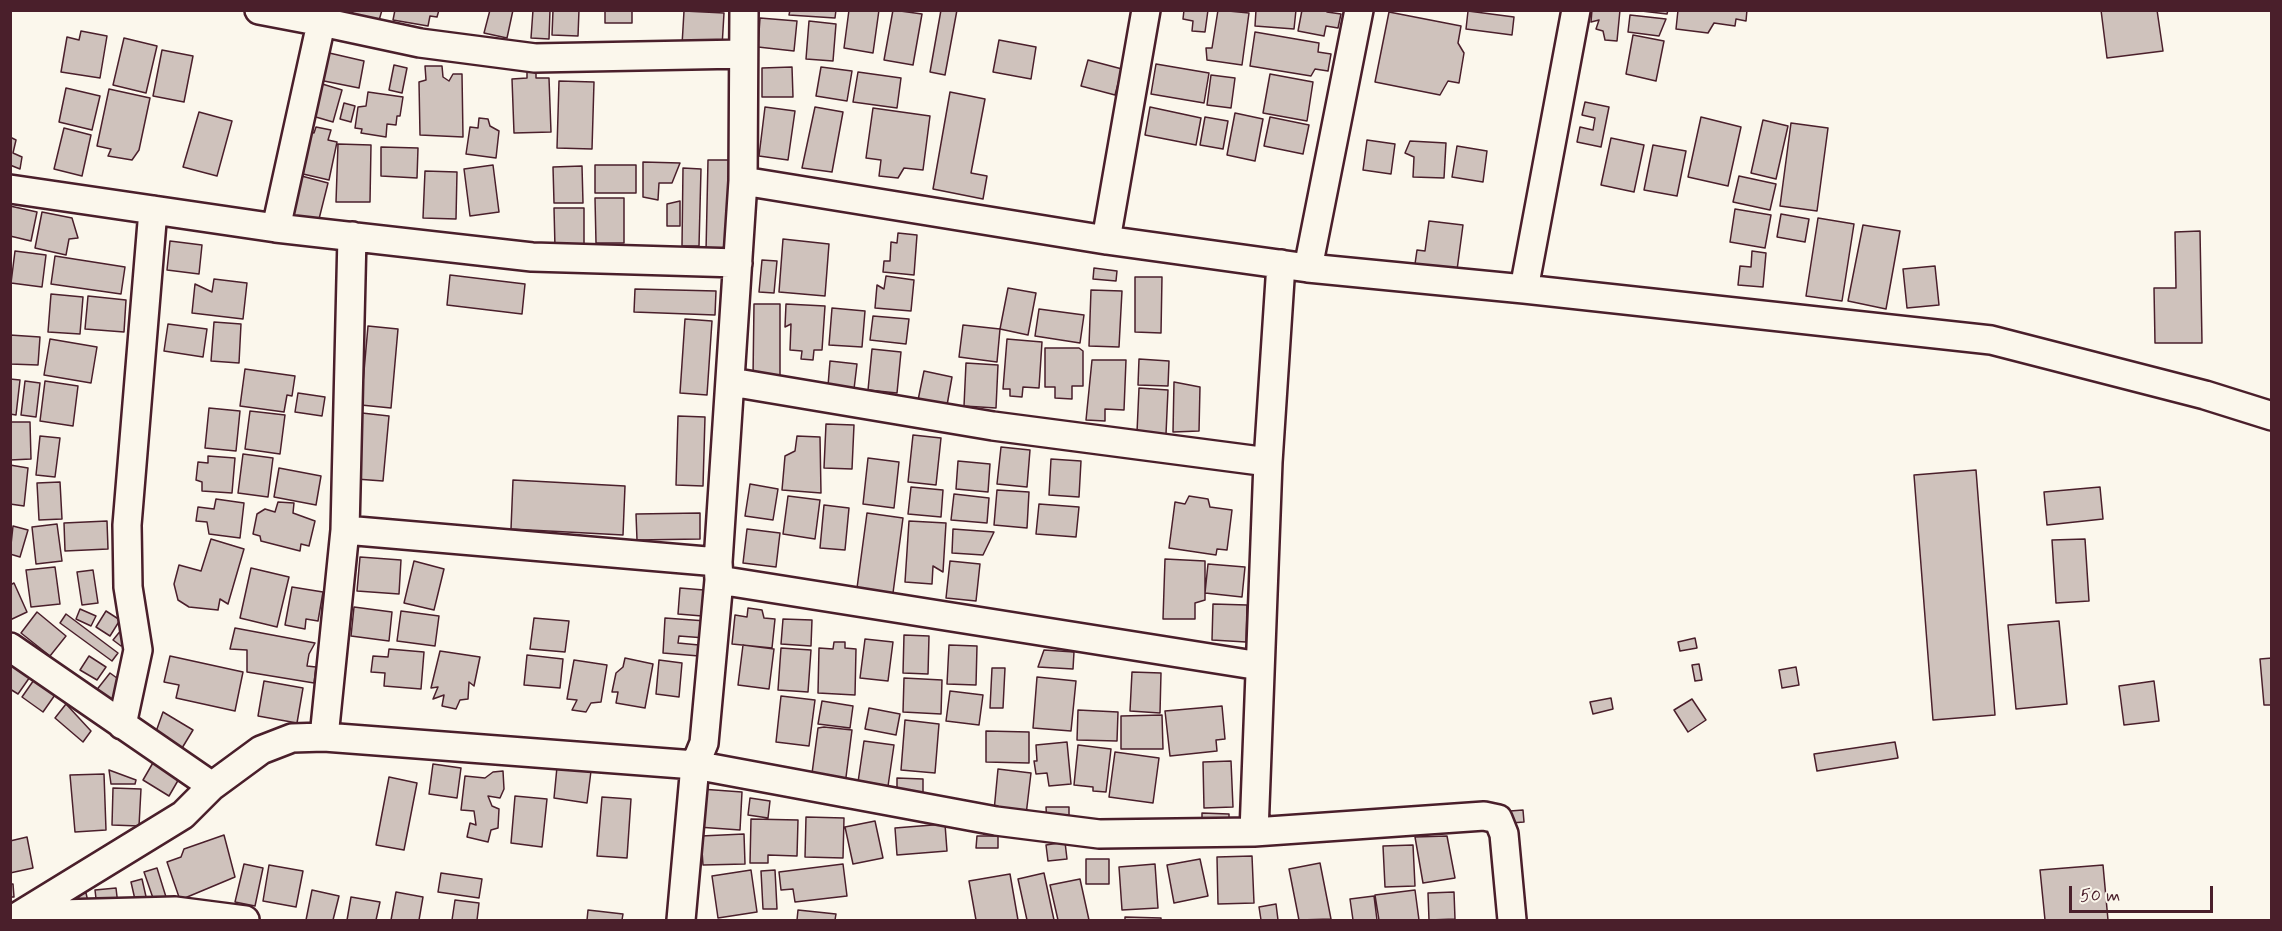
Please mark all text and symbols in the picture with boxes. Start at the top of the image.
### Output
scale bar [2072,874,2216,912]
text: 50 m [2080,884,2120,908]

